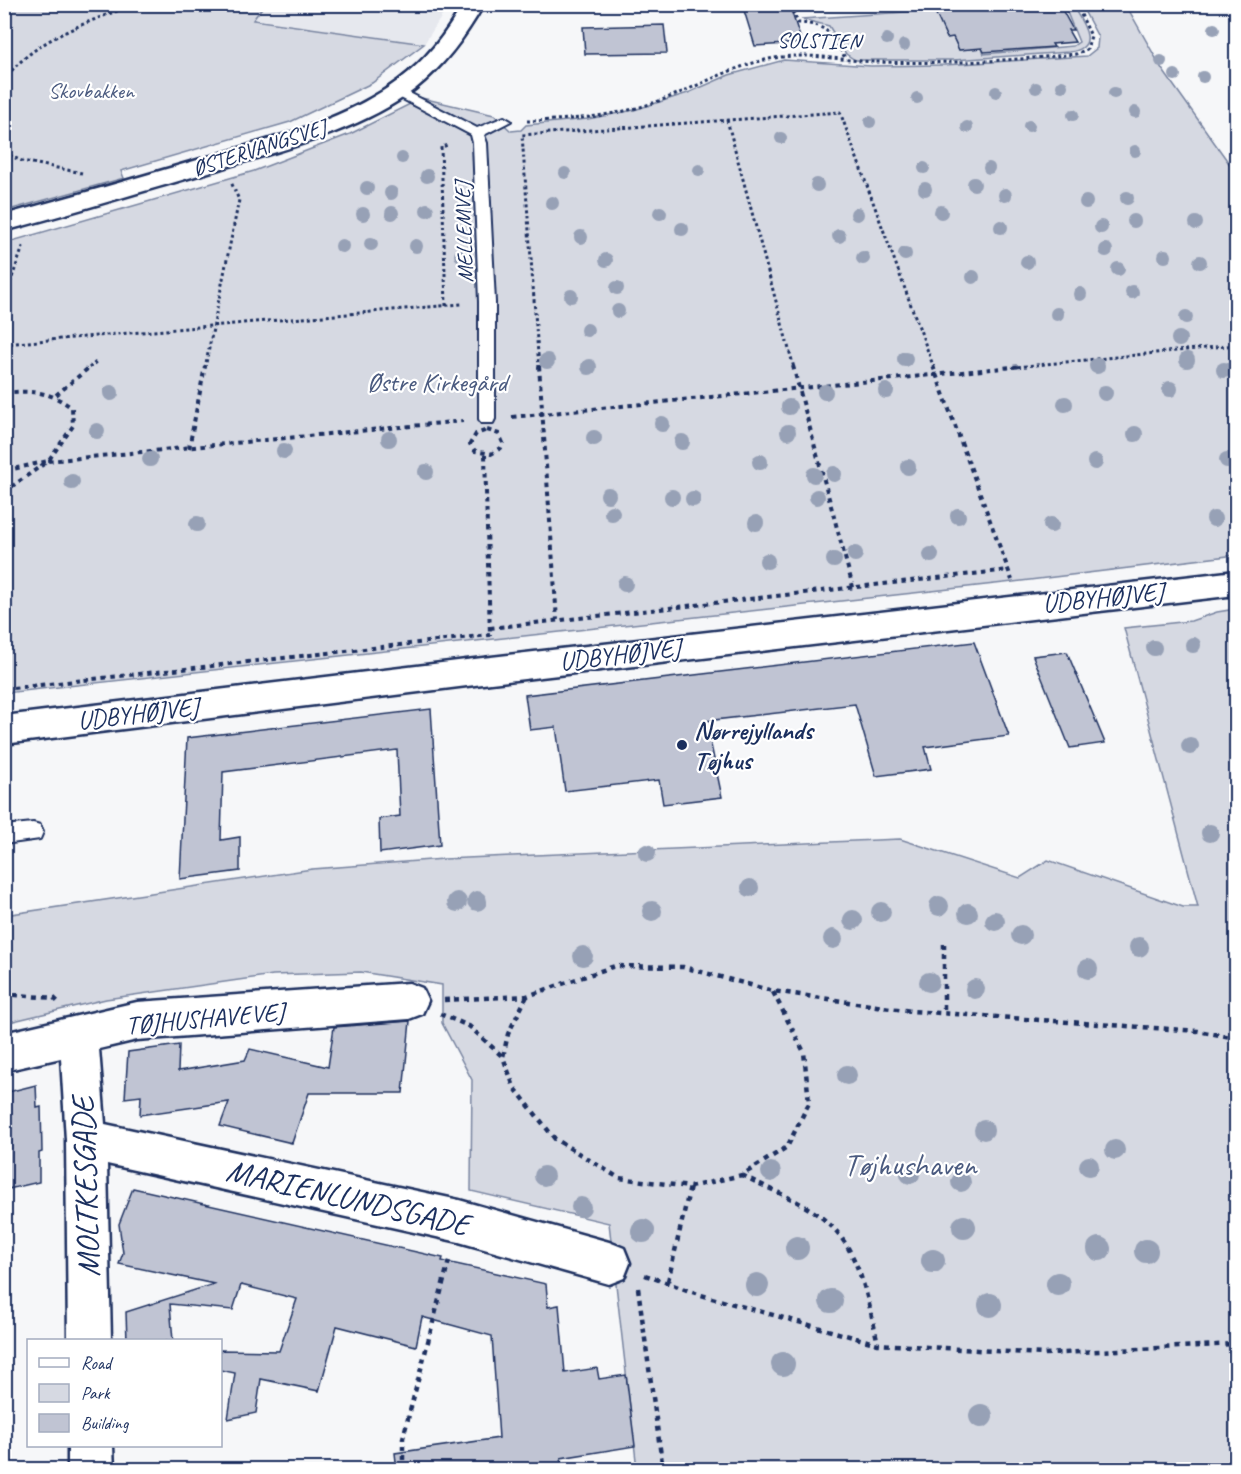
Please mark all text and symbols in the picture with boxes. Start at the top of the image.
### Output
street label: SOLSTIEN [777,26,865,56]
park label: Skovbakken [48,77,135,105]
street label: ØSTERVANGSVEJ [189,112,334,183]
street label: MELLEMVEJ [448,177,480,283]
park label: Østre Kirkegård [367,366,511,399]
street label: UDBYHØJVEJ [1041,574,1170,620]
street label: UDBYHØJVEJ [558,630,687,678]
street label: UDBYHØJVEJ [76,689,205,737]
place label: Nørrejyllands Tøjhus [694,714,815,777]
marker: Nørrejyllands Tøjhus [675,738,689,752]
street label: TØJHUSHAVEVEJ [124,995,290,1042]
street label: MOLTKESGADE [62,1092,109,1278]
park label: Tøjhushaven [844,1144,978,1185]
street label: MARIENLUNDSGADE [222,1150,478,1246]
legend [27,1339,222,1447]
text: Road [81,1352,114,1374]
text: Park [81,1382,111,1404]
text: Building [81,1412,130,1434]

